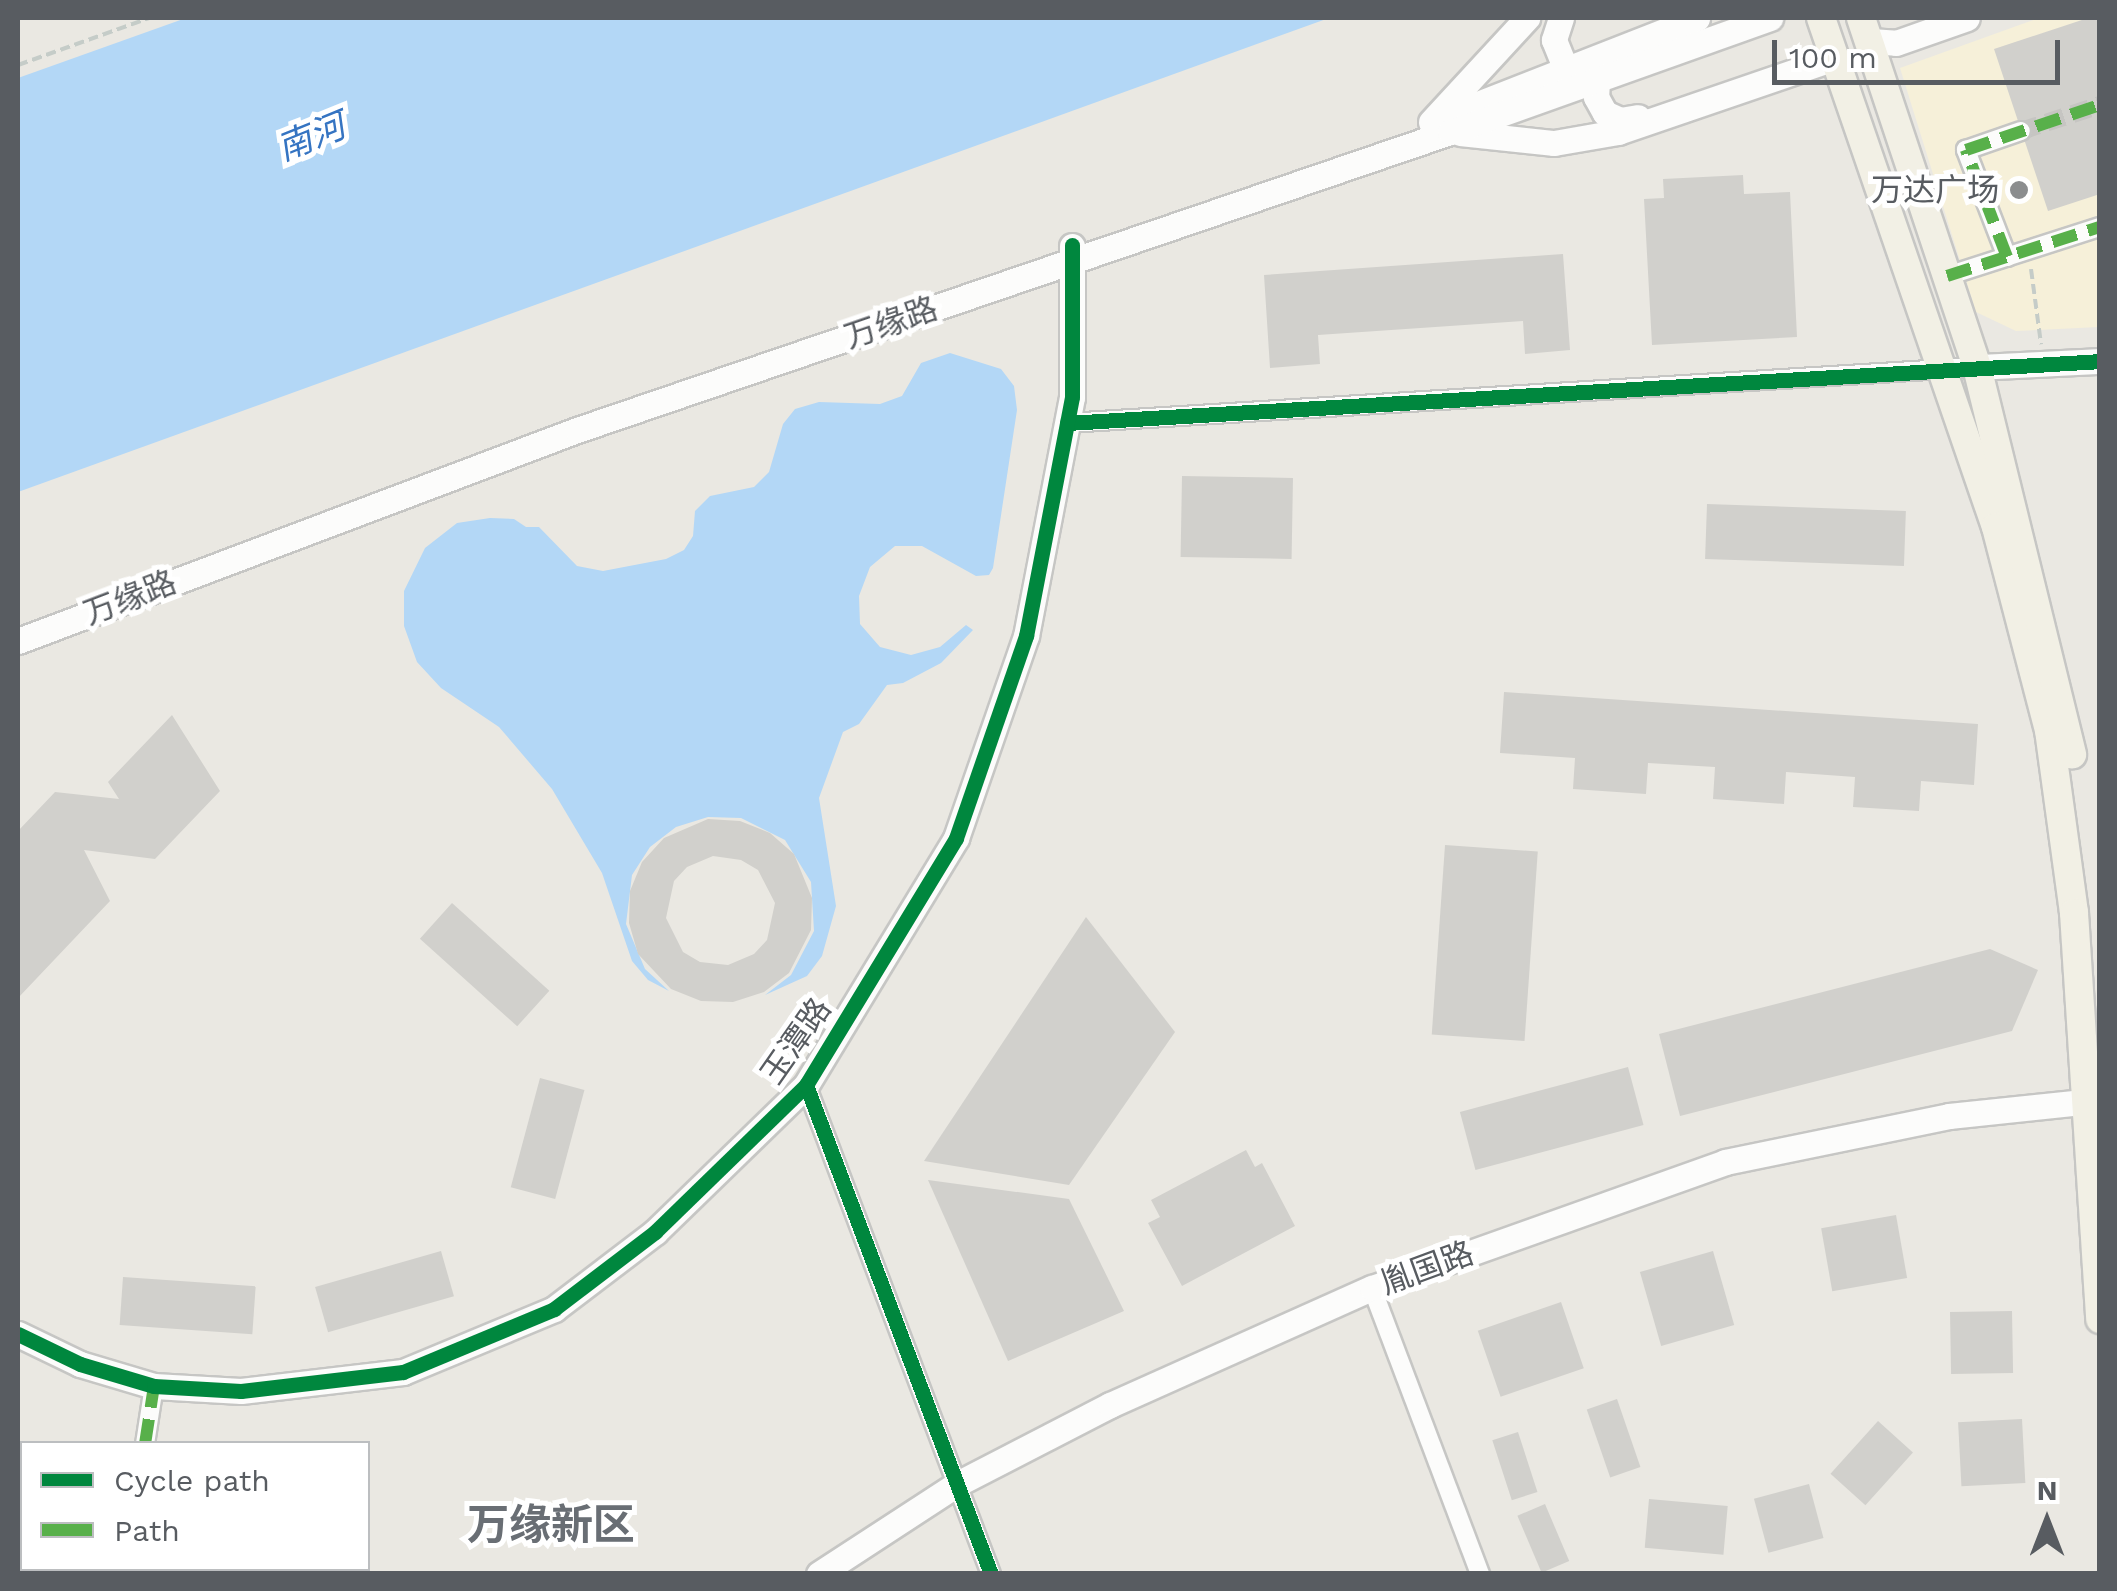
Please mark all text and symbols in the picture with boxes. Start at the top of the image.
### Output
scale bar [1777,20,2064,82]
text: 100 m [1789,40,1877,75]
water label: 南河 [271,104,351,170]
place label: 万达广场 [1871,171,1999,209]
marker: 万达广场 [2008,179,2030,201]
street label: 万缘路 [839,289,943,357]
street label: 万缘路 [78,563,182,633]
street label: 玉潭路 [753,991,839,1091]
street label: 胤国路 [1375,1234,1479,1302]
legend [20,1441,370,1571]
text: Cycle path [114,1463,270,1498]
north arrow [1997,1471,2097,1571]
text: N [2037,1474,2057,1507]
district label: 万缘新区 [467,1500,635,1550]
text: Path [114,1513,180,1548]

